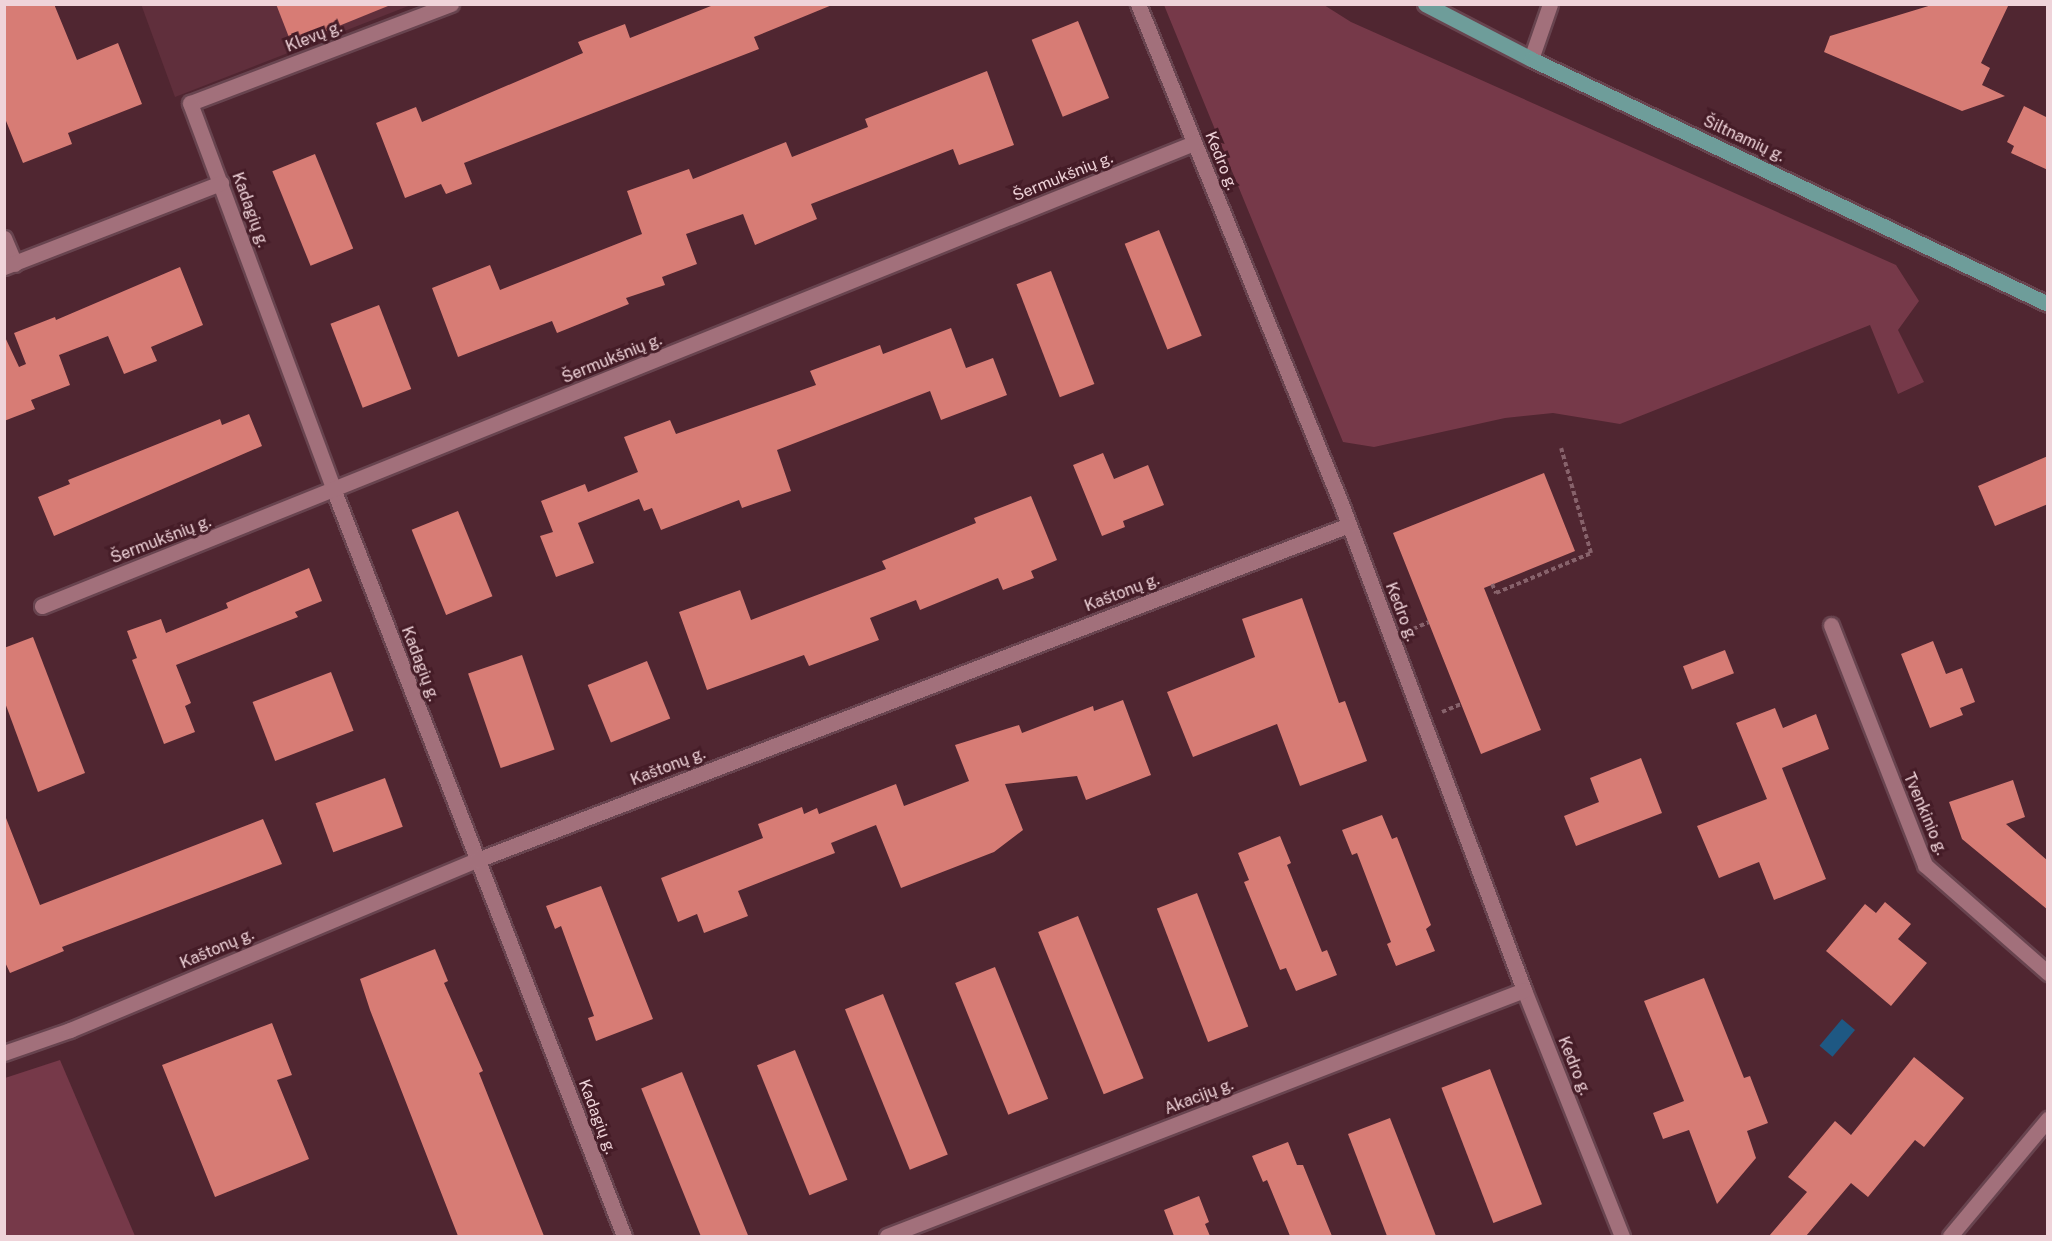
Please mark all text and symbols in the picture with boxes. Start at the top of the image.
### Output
street label: Klevų g. [283,17,345,57]
street label: Šiltnamių g. [1700,112,1788,166]
street label: Kedro g. [1201,129,1241,193]
street label: Šermukšnių g. [1010,148,1116,206]
street label: Kadagių g. [228,170,272,250]
street label: Šermukšnių g. [559,330,665,388]
street label: Šermukšnių g. [108,512,214,568]
street label: Kaštonų g. [1082,570,1162,616]
street label: Kedro g. [1381,580,1421,644]
street label: Kadagių g. [397,624,443,704]
street label: Kaštonų g. [628,744,708,790]
street label: Tvenkinio g. [1899,770,1951,858]
street label: Kaštonų g. [177,925,257,973]
street label: Kedro g. [1554,1034,1594,1098]
street label: Akacijų g. [1162,1075,1236,1119]
street label: Kadagių g. [574,1077,620,1157]

